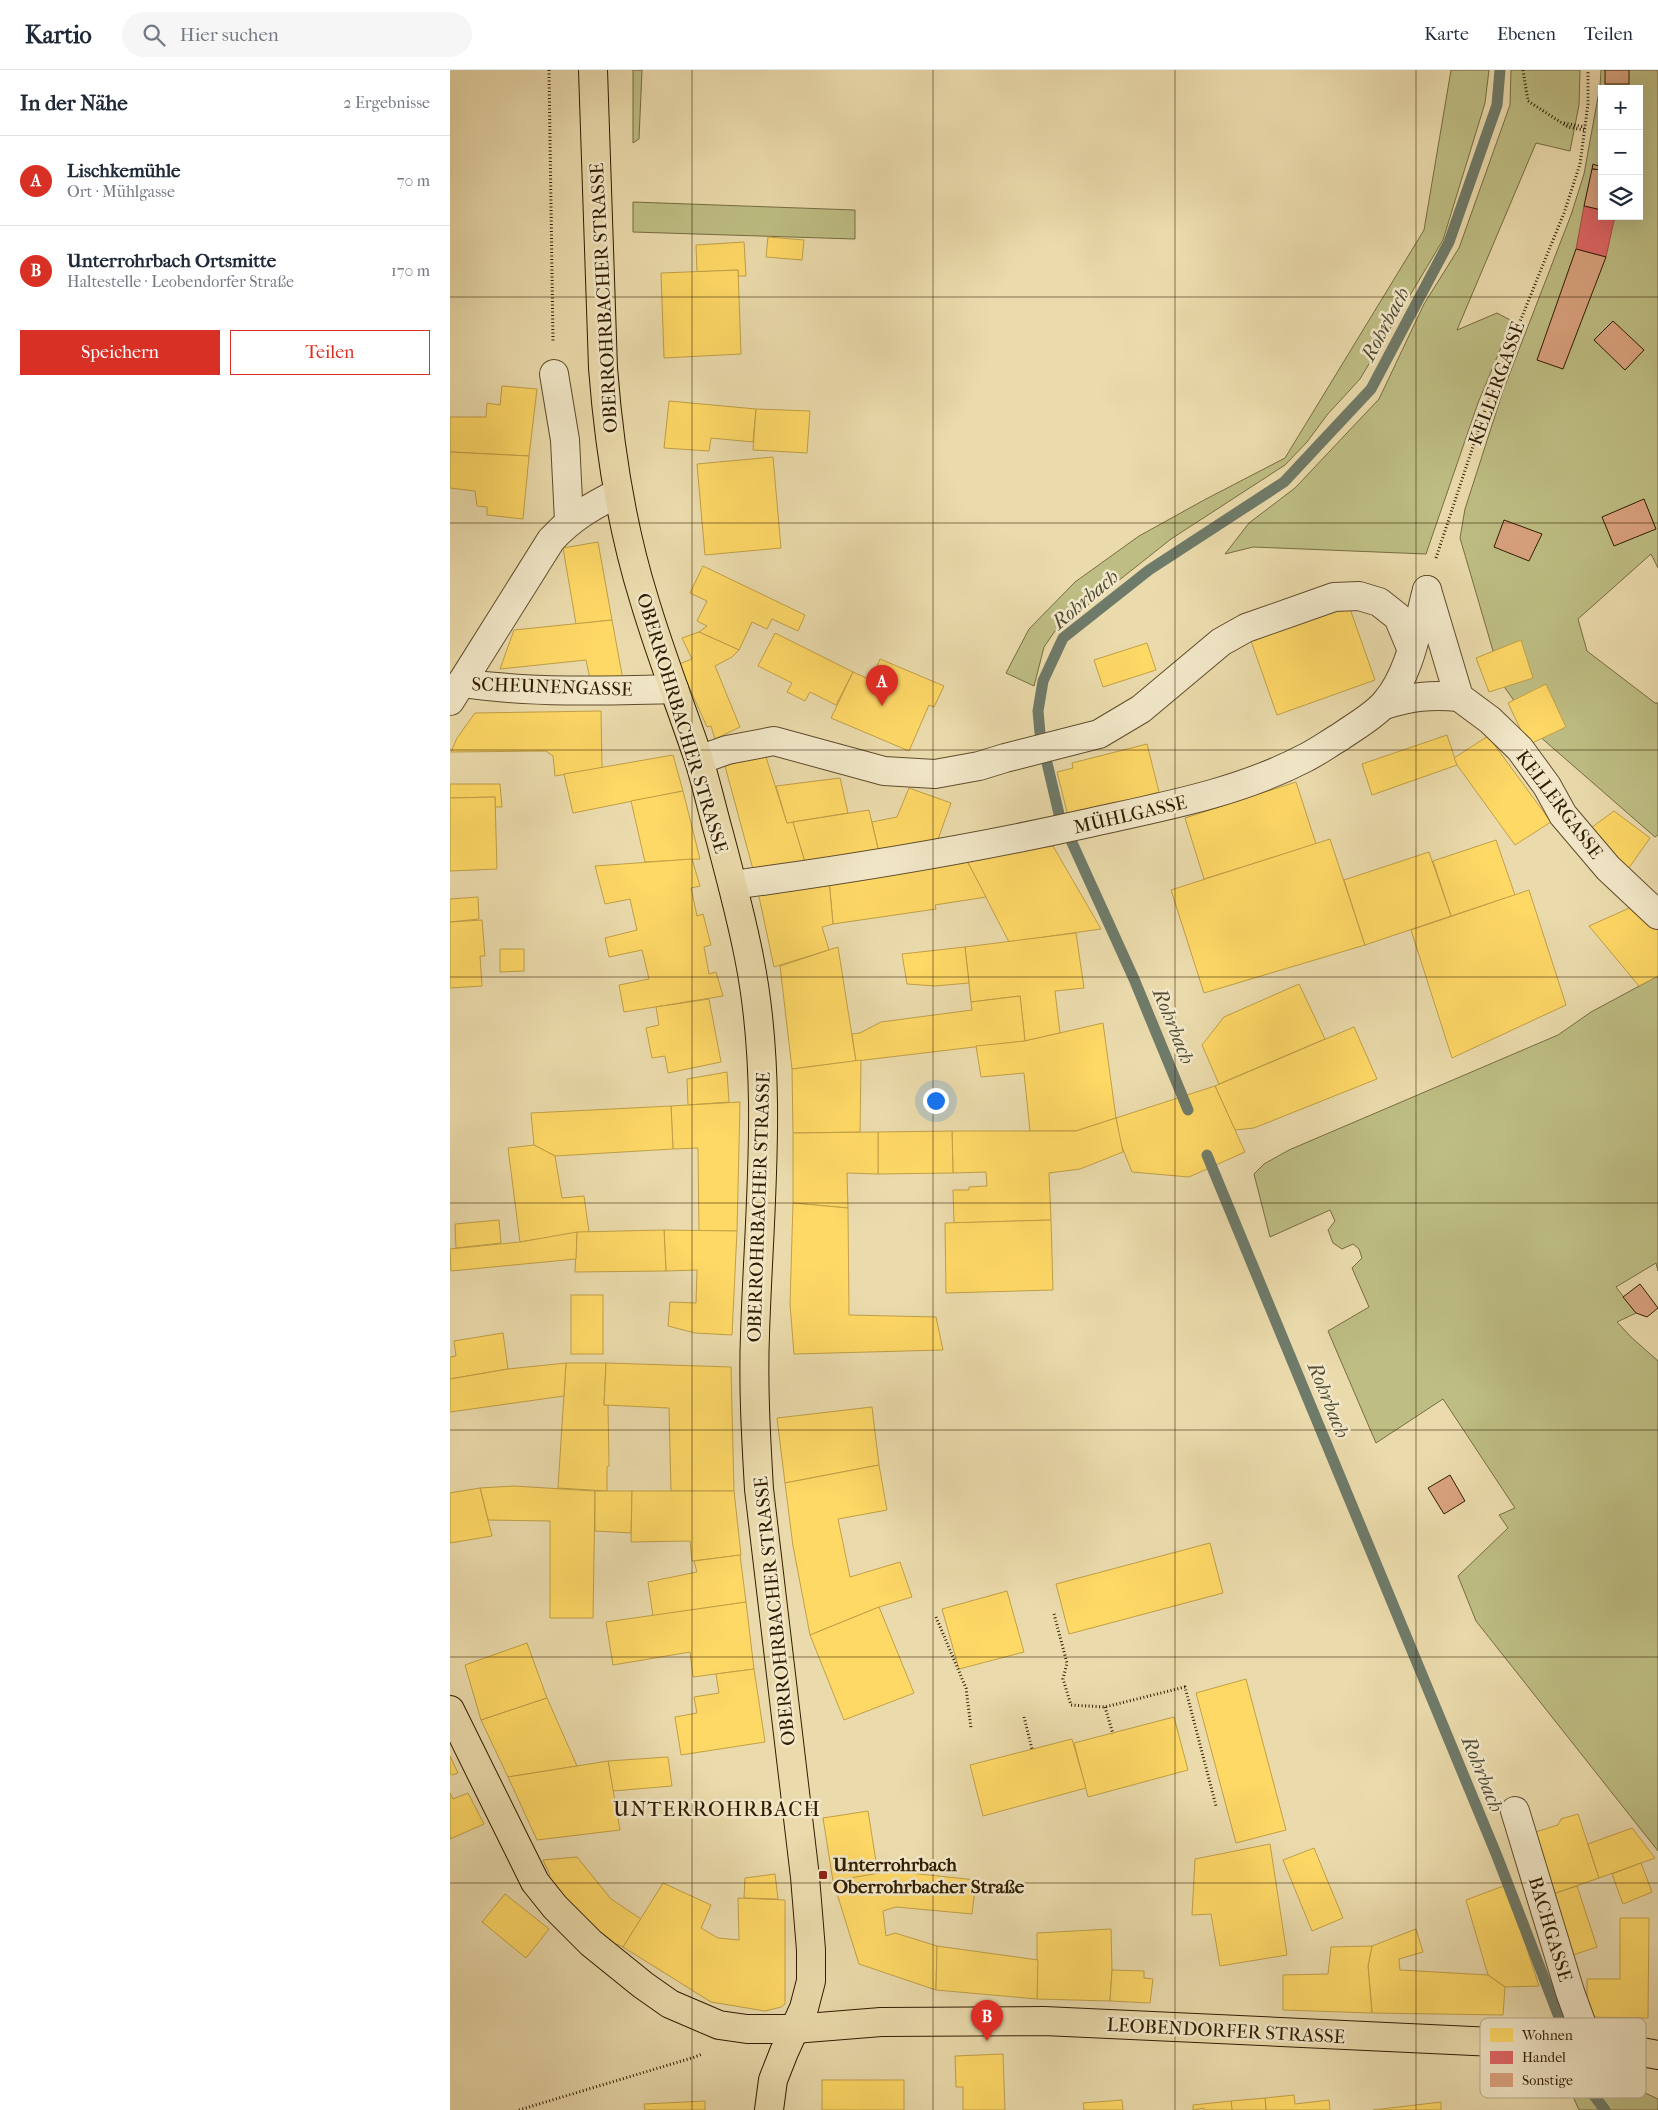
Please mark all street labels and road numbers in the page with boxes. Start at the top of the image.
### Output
street label: OBERROHRBACHER STRASSE [586,162,622,434]
street label: KELLERGASSE [1464,318,1530,448]
street label: OBERROHRBACHER STRASSE [632,591,732,856]
street label: SCHEUNENGASSE [471,673,633,701]
street label: KELLERGASSE [1511,746,1607,863]
street label: MÜHLGASSE [1071,791,1189,839]
street label: OBERROHRBACHER STRASSE [743,1071,775,1343]
street label: OBERROHRBACHER STRASSE [750,1475,800,1747]
street label: BACHGASSE [1524,1874,1577,1985]
street label: LEOBENDORFER STRASSE [1106,2014,1346,2048]

